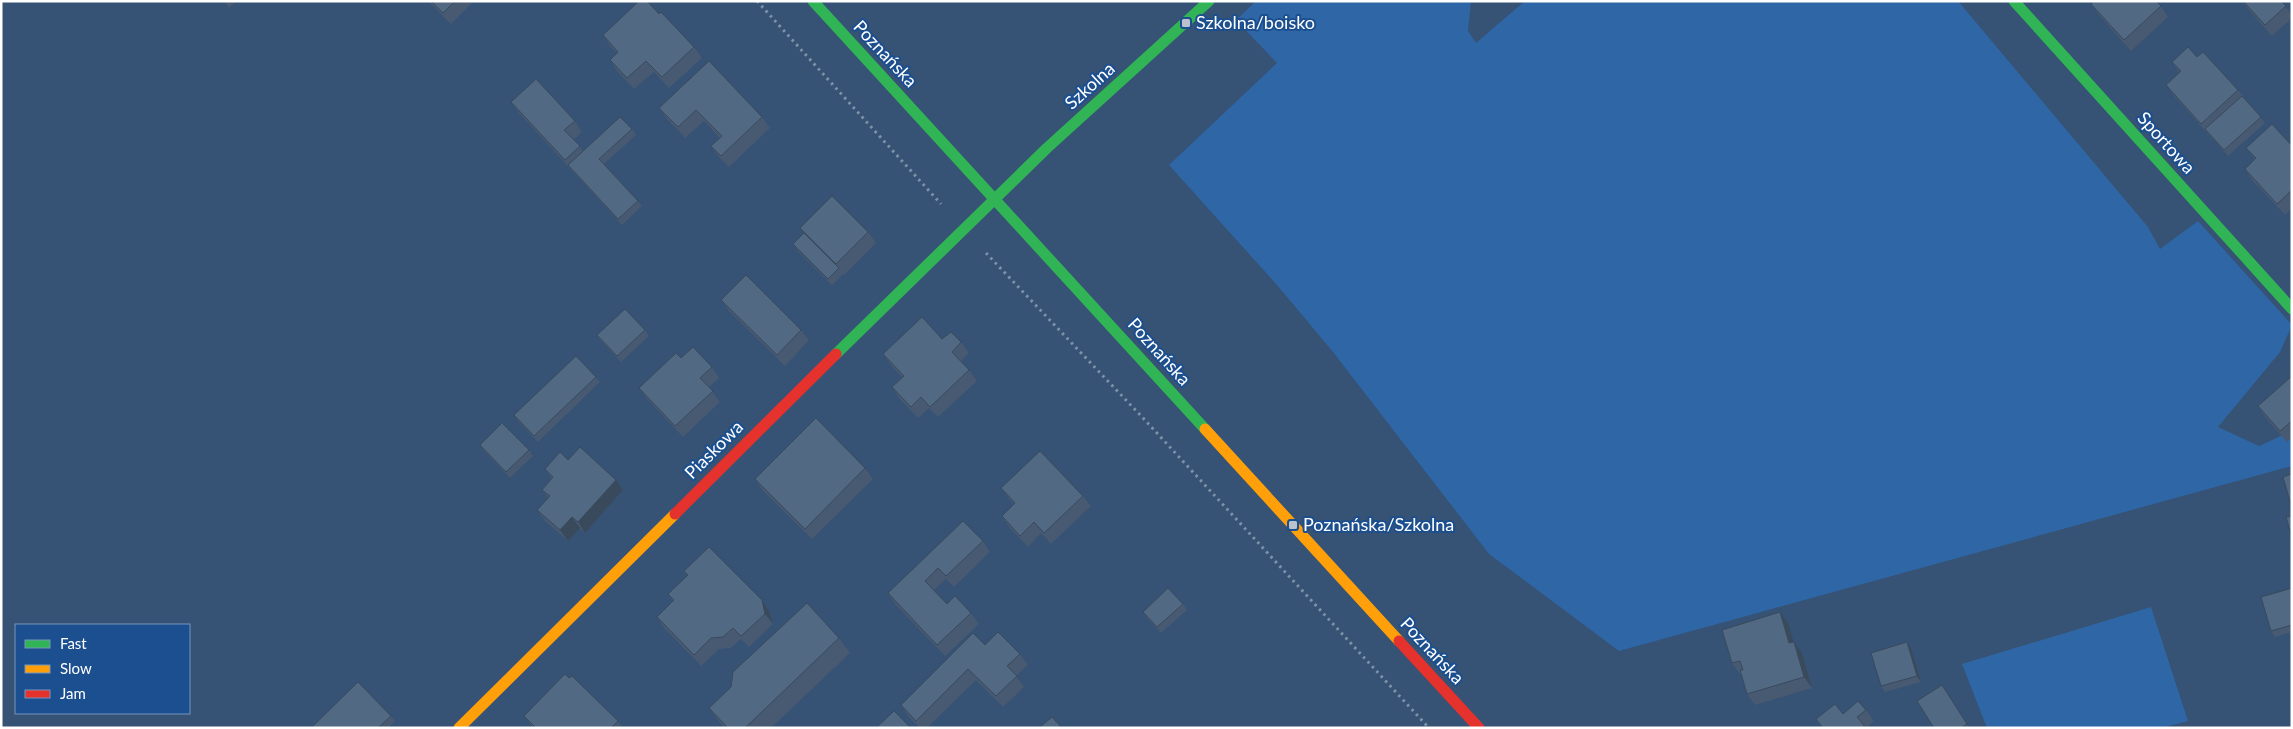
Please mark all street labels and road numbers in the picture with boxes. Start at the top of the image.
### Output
street label: Poznańska [849,15,922,91]
street label: Szkolna [1060,57,1119,113]
street label: Sportowa [2133,107,2200,178]
street label: Poznańska [1124,313,1196,390]
street label: Piaskowa [680,416,747,483]
street label: Poznańska [1396,612,1469,688]

